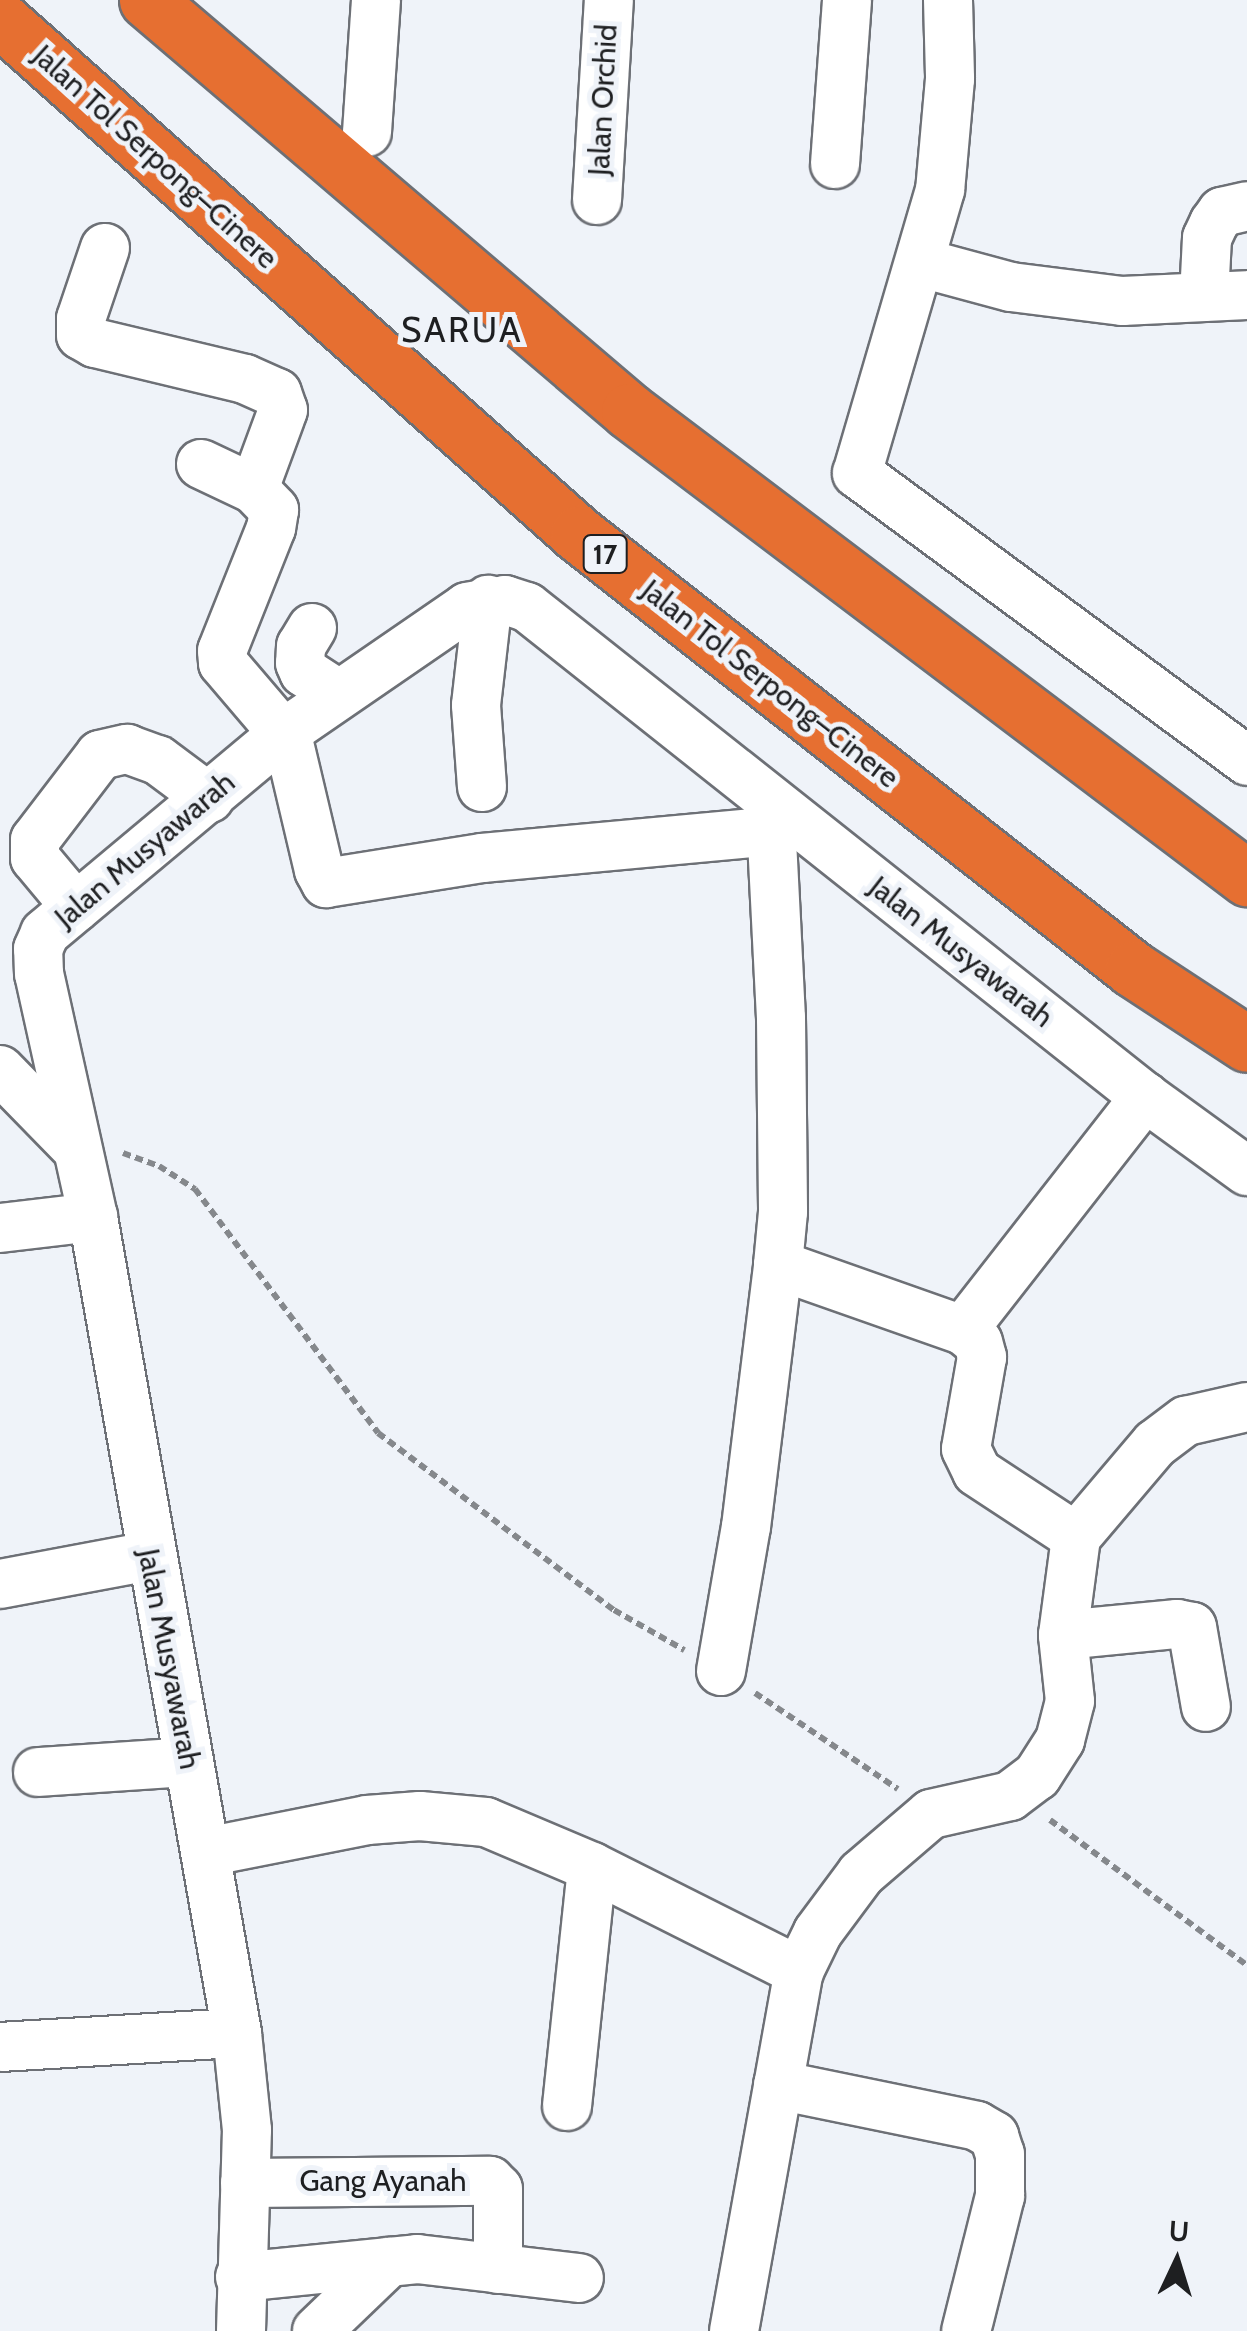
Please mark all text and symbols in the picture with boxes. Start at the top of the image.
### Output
street label: Jalan Orchid [581,23,625,177]
street label: Jalan Tol Serpong–Cinere [25,38,285,276]
district label: SARUA [401,309,523,351]
road number: 17 [582,531,628,577]
street label: Jalan Tol Serpong–Cinere [634,572,906,796]
street label: Jalan Musyawarah [48,764,242,936]
street label: Jalan Musyawarah [862,869,1060,1035]
street label: Jalan Musyawarah [130,1546,208,1772]
street label: Gang Ayanah [299,2163,467,2199]
north arrow [1127,2211,1227,2311]
text: U [1168,2213,1190,2249]

